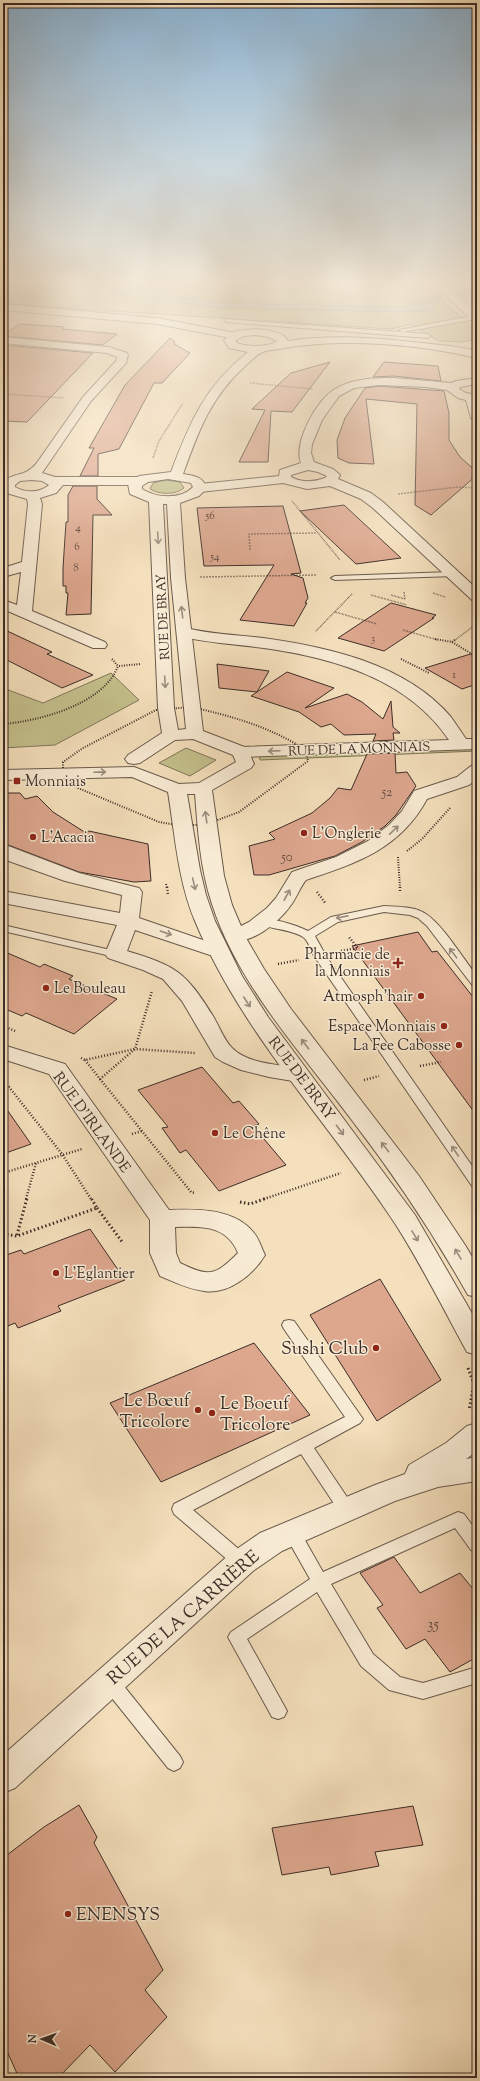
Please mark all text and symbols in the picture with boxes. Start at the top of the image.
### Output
house number: 56 [204,508,215,524]
house number: 4 [75,520,81,536]
one-way arrow [155,531,162,544]
house number: 6 [74,539,80,555]
house number: 54 [209,549,220,565]
house number: 8 [73,560,79,576]
street label: RUE DE BRAY [153,573,175,660]
one-way arrow [178,606,186,619]
house number: 3 [371,631,375,647]
house number: 1 [452,667,456,683]
one-way arrow [161,675,168,688]
street label: RUE DE LA MONNIAIS [288,739,430,761]
one-way arrow [268,747,281,754]
one-way arrow [93,769,106,776]
place label: Monniais [25,772,86,793]
marker: Monniais [12,776,22,786]
house number: 52 [381,784,392,802]
one-way arrow [202,811,210,824]
place label: L'Onglerie [312,824,381,845]
one-way arrow [389,825,399,834]
place label: L'Acacia [41,828,95,849]
marker: L'Onglerie [299,828,309,838]
marker: L'Acacia [28,832,38,842]
house number: 50 [280,849,293,867]
one-way arrow [190,877,198,890]
one-way arrow [284,889,292,901]
one-way arrow [336,914,349,922]
one-way arrow [159,930,172,937]
place label: Pharmacie de la Monniais [305,945,390,983]
one-way arrow [449,947,458,958]
marker: Pharmacie de la Monniais [393,958,403,968]
place label: Le Bouleau [54,979,126,1000]
marker: Le Bouleau [41,983,51,993]
place label: Atmosph'hair [323,987,413,1008]
marker: Atmosph'hair [416,991,426,1001]
one-way arrow [243,996,251,1007]
place label: Espace Monniais [328,1017,436,1038]
marker: Espace Monniais [439,1021,449,1031]
street label: RUE DE BRAY [263,1033,339,1125]
place label: La Fee Cabosse [353,1036,451,1057]
one-way arrow [301,1039,310,1050]
marker: La Fee Cabosse [454,1040,464,1050]
street label: RUE D'IRLANDE [47,1068,135,1178]
place label: Le Chêne [223,1124,286,1145]
one-way arrow [336,1124,344,1135]
marker: Le Chêne [210,1128,220,1138]
one-way arrow [381,1141,389,1152]
one-way arrow [451,1146,459,1157]
one-way arrow [411,1230,419,1241]
one-way arrow [454,1248,462,1260]
place label: L'Eglantier [64,1264,135,1285]
marker: L'Eglantier [51,1268,61,1278]
place label: Sushi Club [281,1337,368,1363]
marker: Sushi Club [371,1343,381,1353]
place label: Le Bœuf Tricolore [119,1389,191,1436]
place label: Le Boeuf Tricolore [220,1392,291,1439]
marker: Le Bœuf Tricolore [193,1405,203,1415]
marker: Le Boeuf Tricolore [207,1408,217,1418]
street label: RUE DE LA CARRIÈRE [102,1545,266,1692]
house number: 35 [427,1614,439,1637]
place label: ENENSYS [76,1903,160,1929]
marker: ENENSYS [63,1909,73,1919]
north arrow [22,2019,62,2059]
text: N [25,2034,41,2044]

